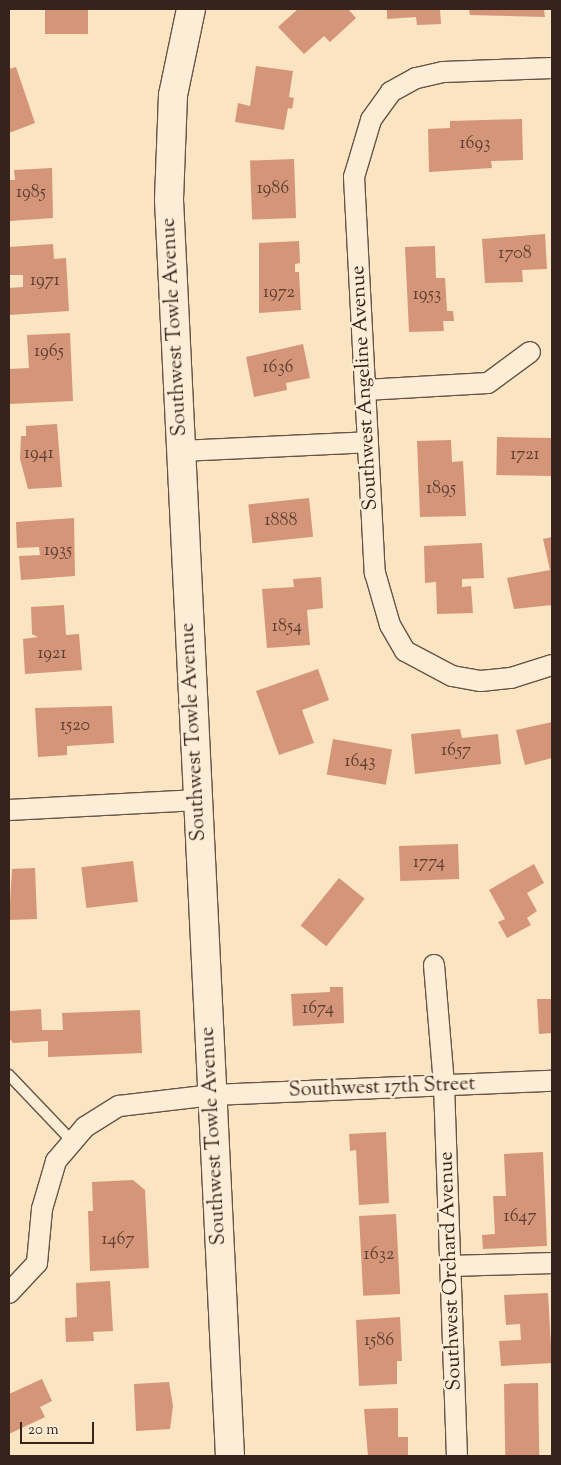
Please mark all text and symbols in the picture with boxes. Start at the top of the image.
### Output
house number: 1693 [459,133,491,155]
house number: 1986 [257,178,289,200]
house number: 1985 [16,182,46,204]
street label: Southwest Towle Avenue [157,217,193,437]
house number: 1708 [498,243,532,265]
street label: Southwest Angeline Avenue [347,265,383,511]
house number: 1971 [30,270,60,292]
house number: 1972 [263,282,295,304]
house number: 1953 [413,284,441,306]
house number: 1965 [34,341,64,363]
house number: 1636 [262,357,294,379]
house number: 1941 [24,443,54,465]
house number: 1721 [510,444,540,466]
house number: 1895 [426,478,456,500]
house number: 1888 [264,510,298,532]
house number: 1935 [44,540,72,562]
house number: 1854 [272,616,302,638]
street label: Southwest Towle Avenue [176,622,212,842]
house number: 1921 [37,643,67,665]
house number: 1520 [60,715,90,737]
house number: 1657 [441,740,471,762]
house number: 1643 [344,751,376,773]
house number: 1774 [413,852,445,874]
house number: 1674 [302,998,334,1020]
street label: Southwest Towle Avenue [196,1026,232,1246]
street label: Southwest 17th Street [288,1073,476,1103]
street label: Southwest Orchard Avenue [435,1151,467,1391]
house number: 1647 [504,1206,536,1228]
house number: 1467 [102,1229,134,1251]
house number: 1632 [364,1244,394,1266]
house number: 1586 [364,1330,394,1352]
scale bar [22,1412,96,1444]
text: 20 m [28,1420,59,1441]

